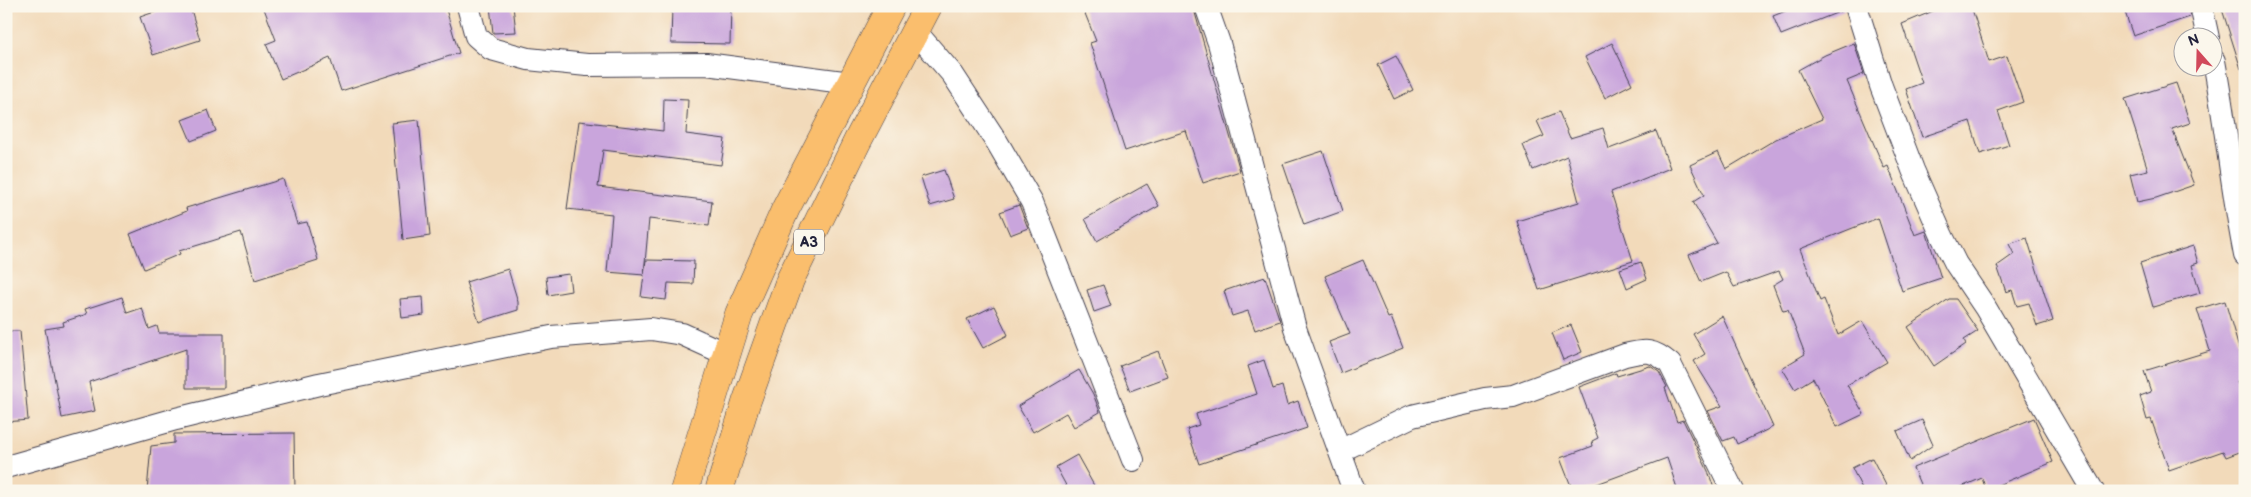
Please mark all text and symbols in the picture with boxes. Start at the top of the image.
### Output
north arrow [2174,28,2224,78]
text: N [2186,30,2202,50]
road number: A3 [794,230,824,254]

